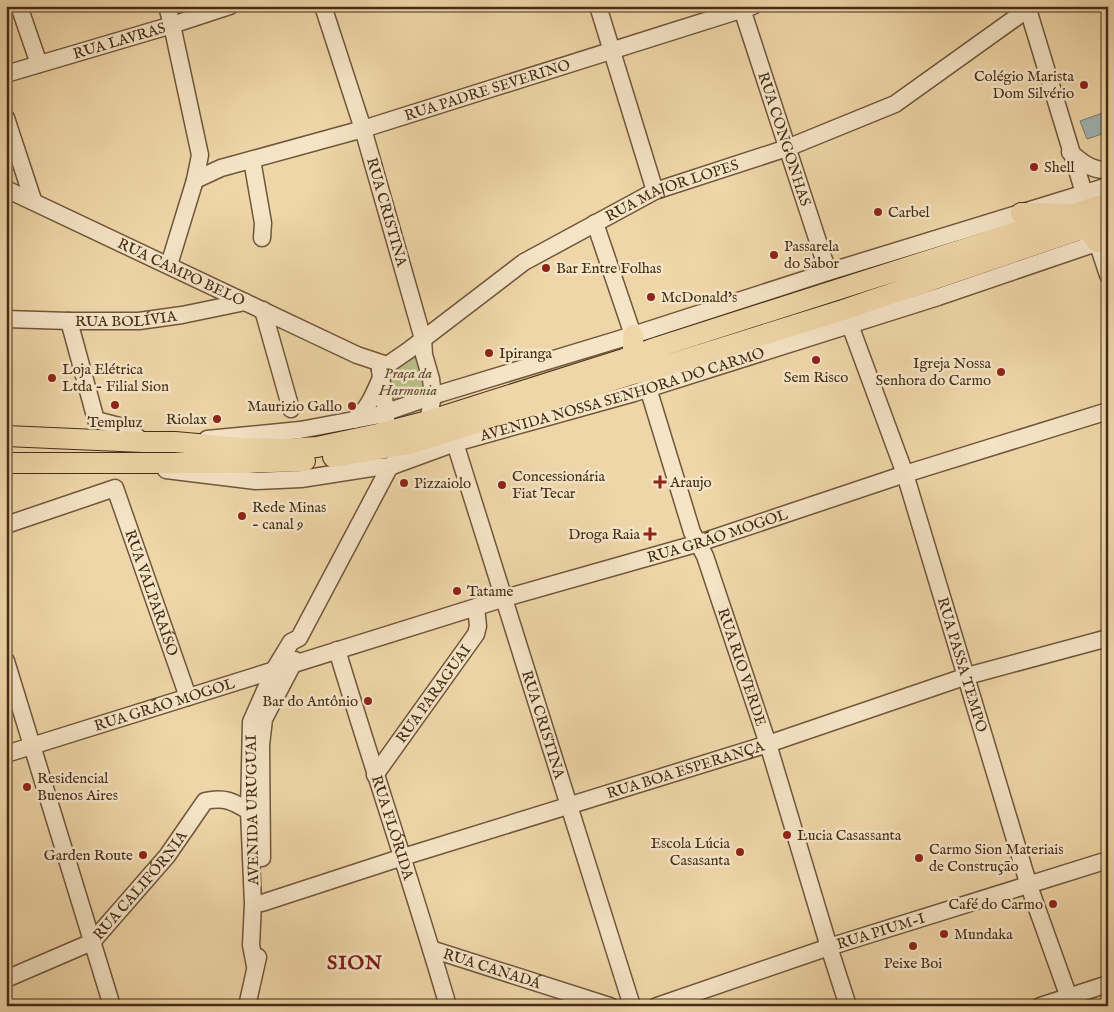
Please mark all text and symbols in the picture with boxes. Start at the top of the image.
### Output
street label: RUA LAVRAS [71,18,168,64]
street label: RUA PADRE SEVERINO [402,55,573,125]
place label: Colégio Marista Dom Silvério [974,67,1075,103]
street label: RUA CONGONHAS [753,70,815,209]
marker: Colégio Marista Dom Silvério [1078,79,1090,91]
street label: RUA CRISTINA [362,155,411,270]
street label: RUA MAJOR LOPES [602,155,741,226]
place label: Shell [1044,158,1076,177]
marker: Shell [1028,161,1040,173]
place label: Carbel [888,203,931,222]
marker: Carbel [872,206,884,218]
street label: RUA CAMPO BELO [114,234,248,311]
place label: Passarela do Sabor [784,237,840,273]
marker: Passarela do Sabor [768,249,780,261]
place label: Bar Entre Folhas [556,259,662,278]
marker: Bar Entre Folhas [540,262,552,274]
place label: McDonald's [661,288,737,307]
marker: McDonald's [645,291,657,303]
street label: RUA BOLÍVIA [75,307,179,331]
street label: AVENIDA NOSSA SENHORA DO CARMO [477,343,767,446]
place label: Ipiranga [499,344,553,363]
marker: Ipiranga [483,347,495,359]
marker: Sem Risco [810,354,822,366]
place label: Igreja Nossa Senhora do Carmo [876,354,992,390]
place label: Loja Elétrica Ltda - Filial Sion [62,360,169,396]
park label: Praça da Harmonia [378,364,438,400]
marker: Igreja Nossa Senhora do Carmo [995,366,1007,378]
place label: Sem Risco [784,368,848,387]
marker: Loja Elétrica Ltda - Filial Sion [46,372,58,384]
place label: Maurizio Gallo [247,397,342,416]
marker: Templuz [109,399,121,411]
marker: Maurizio Gallo [346,400,358,412]
place label: Riolax [166,410,208,429]
place label: Templuz [88,413,143,432]
marker: Riolax [211,413,223,425]
place label: Concessionária Fiat Tecar [512,467,606,503]
place label: Araujo [669,473,712,492]
place label: Pizzaiolo [414,474,471,493]
marker: Araujo [654,476,666,488]
marker: Pizzaiolo [398,477,410,489]
marker: Concessionária Fiat Tecar [496,479,508,491]
place label: Rede Minas - canal 9 [252,498,326,534]
street label: RUA GRÃO MOGOL [645,505,790,567]
marker: Rede Minas - canal 9 [236,510,248,522]
place label: Droga Raia [568,525,641,544]
street label: RUA VALPARAÍSO [120,527,182,659]
marker: Droga Raia [644,528,656,540]
place label: Tatame [467,582,513,601]
marker: Tatame [451,585,463,597]
street label: RUA PASSA TEMPO [933,595,991,735]
street label: RUA RIO VERDE [713,606,770,729]
street label: RUA PARAGUAI [392,641,476,747]
street label: RUA CRISTINA [517,668,569,782]
street label: RUA GRÃO MOGOL [92,674,238,736]
place label: Bar do Antônio [262,692,358,711]
marker: Bar do Antônio [362,695,374,707]
street label: AVENIDA URUGUAI [242,734,263,887]
street label: RUA BOA ESPERANÇA [604,736,768,803]
place label: Residencial Buenos Aires [37,769,118,805]
street label: RUA FLÓRIDA [367,773,418,883]
marker: Residencial Buenos Aires [21,781,33,793]
place label: Lucia Casassanta [797,826,902,845]
street label: RUA CALIFÓRNIA [89,827,192,944]
marker: Lucia Casassanta [781,829,793,841]
place label: Escola Lúcia Casasanta [651,834,731,870]
place label: Carmo Sion Materiais de Construção [929,840,1063,876]
place label: Garden Route [44,846,133,865]
marker: Escola Lúcia Casasanta [734,846,746,858]
marker: Garden Route [137,849,149,861]
marker: Carmo Sion Materiais de Construção [913,852,925,864]
place label: Café do Carmo [949,895,1043,914]
marker: Café do Carmo [1047,898,1059,910]
street label: RUA PIUM-I [834,908,928,954]
place label: Mundaka [954,925,1013,944]
marker: Mundaka [938,928,950,940]
marker: Peixe Boi [907,940,919,952]
street label: RUA CANADÁ [440,944,544,994]
district label: SION [327,951,383,976]
place label: Peixe Boi [884,954,942,973]

